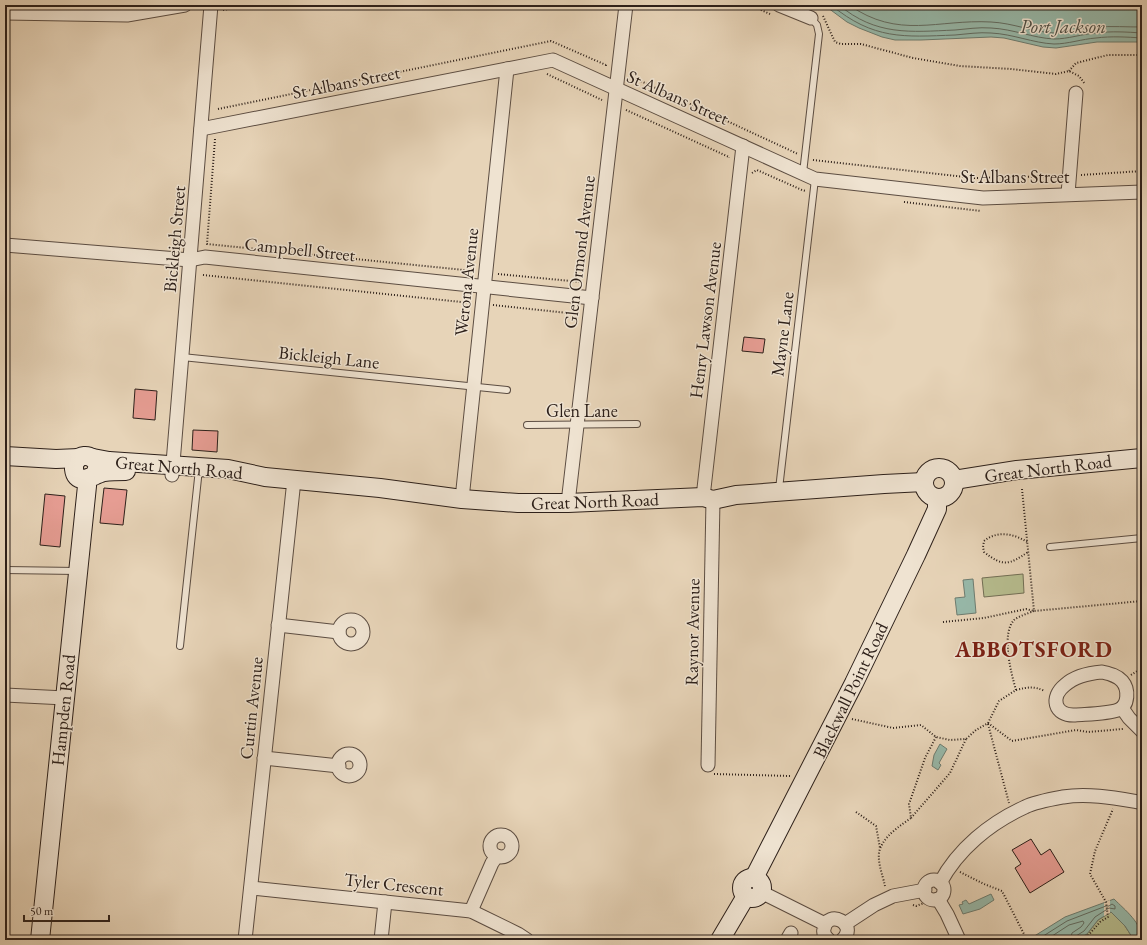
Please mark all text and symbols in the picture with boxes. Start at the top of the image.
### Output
water label: Port Jackson [1020,14,1106,39]
street label: St Albans Street [290,60,402,104]
street label: St Albans Street [624,64,733,130]
street label: St Albans Street [961,165,1070,188]
street label: Glen Ormond Avenue [558,174,600,330]
street label: Bickleigh Street [158,184,190,293]
street label: Werona Avenue [449,227,483,337]
street label: Campbell Street [243,232,357,266]
street label: Henry Lawson Avenue [684,240,726,400]
street label: Mayne Lane [765,290,799,378]
street label: Bickleigh Lane [277,340,381,374]
street label: Glen Lane [546,399,618,422]
street label: Great North Road [983,449,1114,487]
street label: Great North Road [114,450,245,484]
street label: Great North Road [531,487,660,515]
street label: Raynor Avenue [680,578,704,686]
street label: Blackwall Point Road [807,618,893,762]
district label: ABBOTSFORD [954,635,1113,664]
street label: Hampden Road [46,652,80,767]
street label: Curtin Avenue [234,656,268,760]
street label: Tyler Crescent [343,867,445,901]
scale bar [24,897,109,923]
text: 50 m [30,903,54,919]

